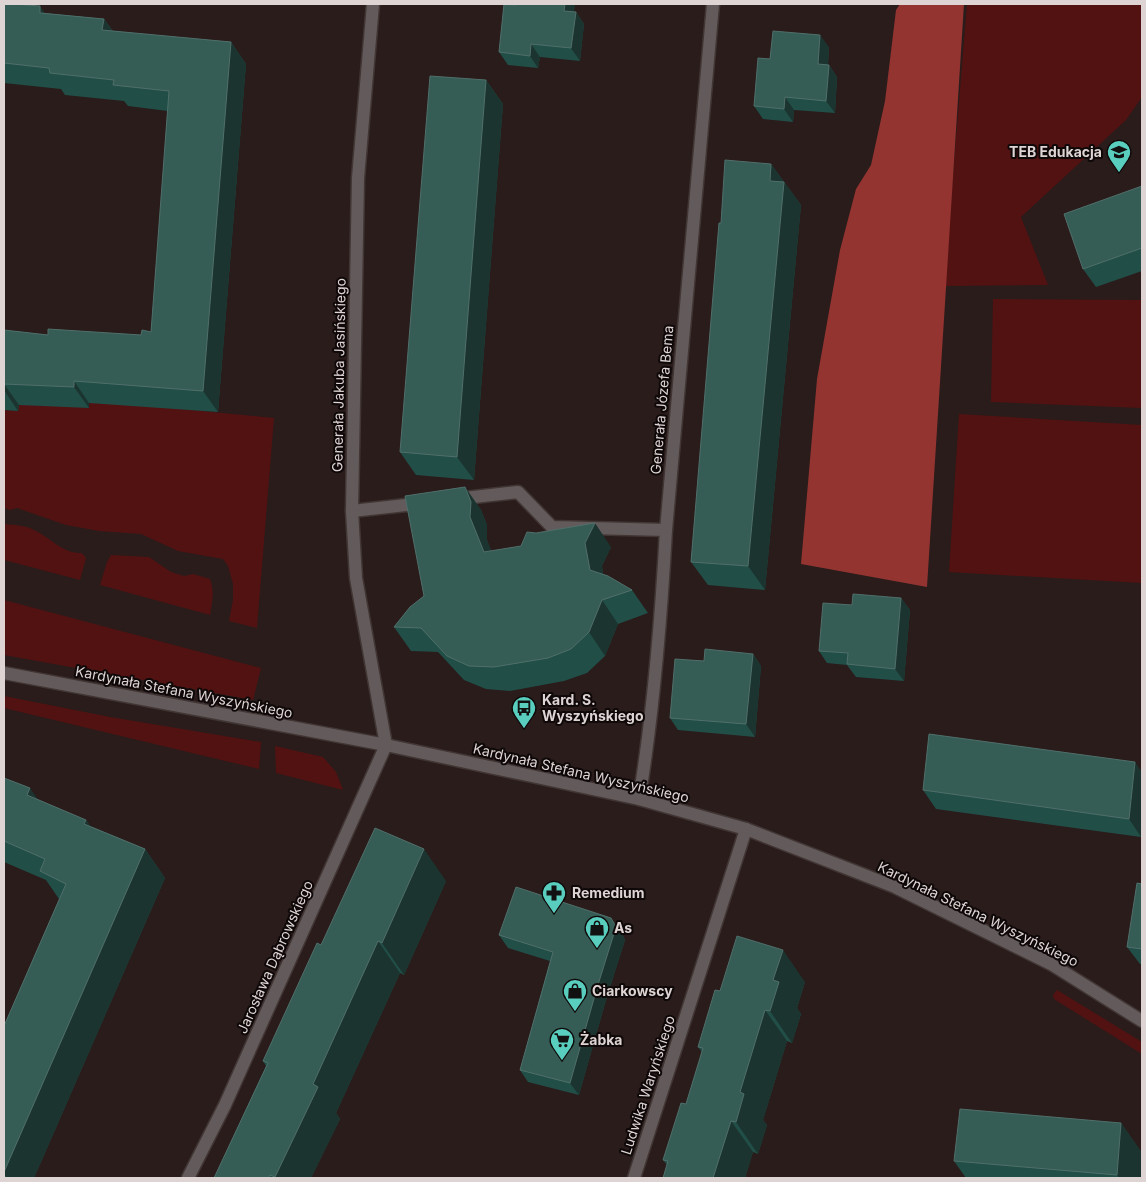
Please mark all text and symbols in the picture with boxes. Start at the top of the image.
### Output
school or university icon: TEB Edukacja [1106,139,1132,173]
place label: TEB Edukacja [1009,143,1102,160]
street label: Generała Jakuba Jasińskiego [328,278,349,472]
street label: Generała Józefa Bema [647,325,676,475]
street label: Kardynała Stefana Wyszyńskiego [74,662,294,721]
place label: Kard. S. Wyszyńskiego [542,691,644,724]
bus stop icon: Kard. S. Wyszyńskiego [511,695,537,729]
street label: Kardynała Stefana Wyszyńskiego [471,739,691,806]
street label: Kardynała Stefana Wyszyńskiego [875,857,1081,970]
street label: Jarosława Dąbrowskiego [233,878,316,1036]
pharmacy icon: Remedium [541,880,567,914]
place label: Remedium [572,884,645,901]
shop icon: As [584,915,610,949]
place label: As [614,919,632,936]
shop icon: Ciarkowscy [562,978,588,1012]
place label: Ciarkowscy [592,982,673,999]
street label: Ludwika Waryńskiego [617,1013,678,1157]
supermarket icon: Żabka [549,1027,575,1061]
place label: Żabka [580,1030,623,1048]

